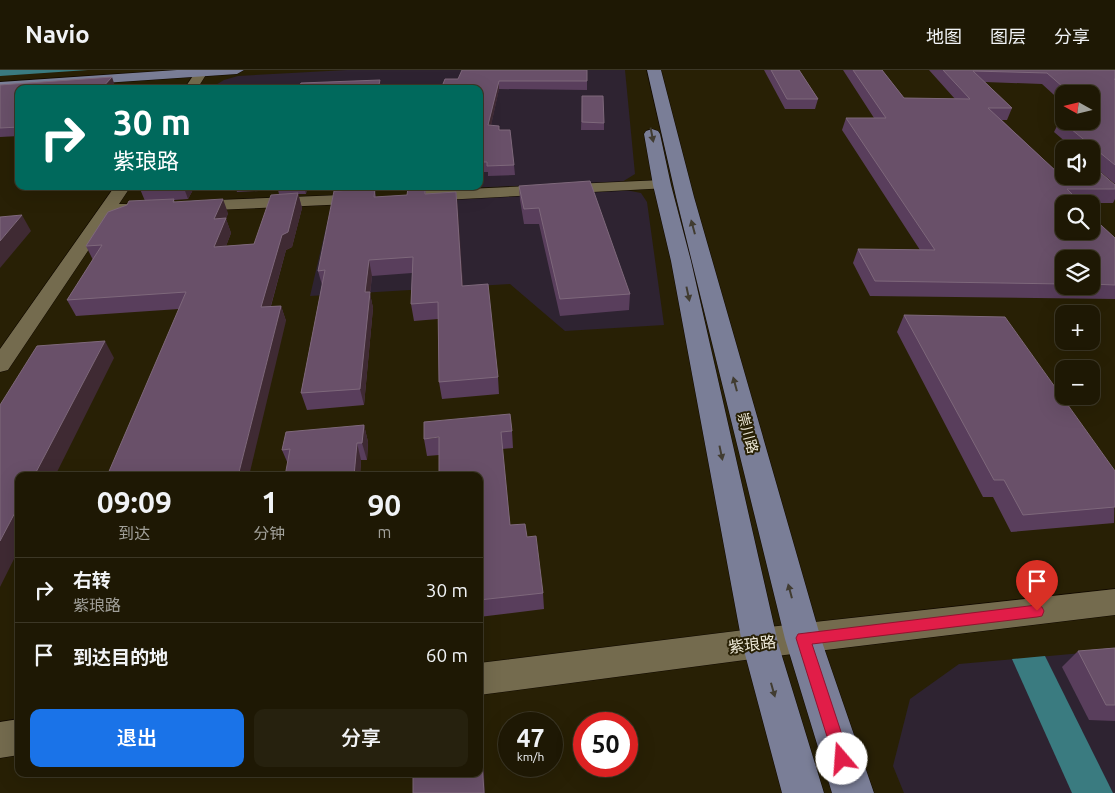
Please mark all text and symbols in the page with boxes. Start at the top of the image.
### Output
text: Navio [25,21,90,48]
text: 地图 [926,26,962,46]
text: 图层 [990,26,1026,46]
text: 分享 [1054,26,1090,46]
north arrow [1055,85,1100,130]
map controls [1055,85,1100,405]
text: 30 m [113,102,191,142]
icon: right [30,105,95,170]
one-way arrow [648,127,656,143]
button: sound [1055,140,1100,185]
text: 紫琅路 [113,148,179,173]
button: search [1055,195,1100,240]
one-way arrow [689,219,697,234]
button: layers [1055,250,1100,295]
one-way arrow [684,286,692,302]
button: + [1055,305,1100,350]
button: − [1055,360,1100,405]
one-way arrow [731,376,739,391]
street label: 崇川路 [735,411,761,455]
one-way arrow [717,445,725,461]
text: 09:09 [97,485,172,519]
text: 1 [261,485,278,519]
text: 90 [367,488,401,522]
text: m [377,523,391,541]
text: 到达 [118,524,150,542]
text: 分钟 [254,524,286,542]
pin [1016,560,1058,611]
icon: arrive [1023,567,1051,595]
text: 右转 [73,569,111,591]
icon: right [30,576,58,604]
text: 30 m [426,579,468,601]
one-way arrow [786,584,794,599]
text: 紫琅路 [73,596,121,614]
street label: 紫琅路 [727,632,777,656]
icon: arrive [30,641,58,669]
text: 60 m [426,644,468,666]
text: 到达目的地 [73,646,168,668]
one-way arrow [770,682,778,697]
button: 退出 [30,709,244,767]
button: 分享 [254,709,468,767]
speed limit sign: 50 [573,712,638,777]
text: 47 [516,724,545,752]
position arrow [815,732,867,784]
text: km/h [517,750,544,763]

